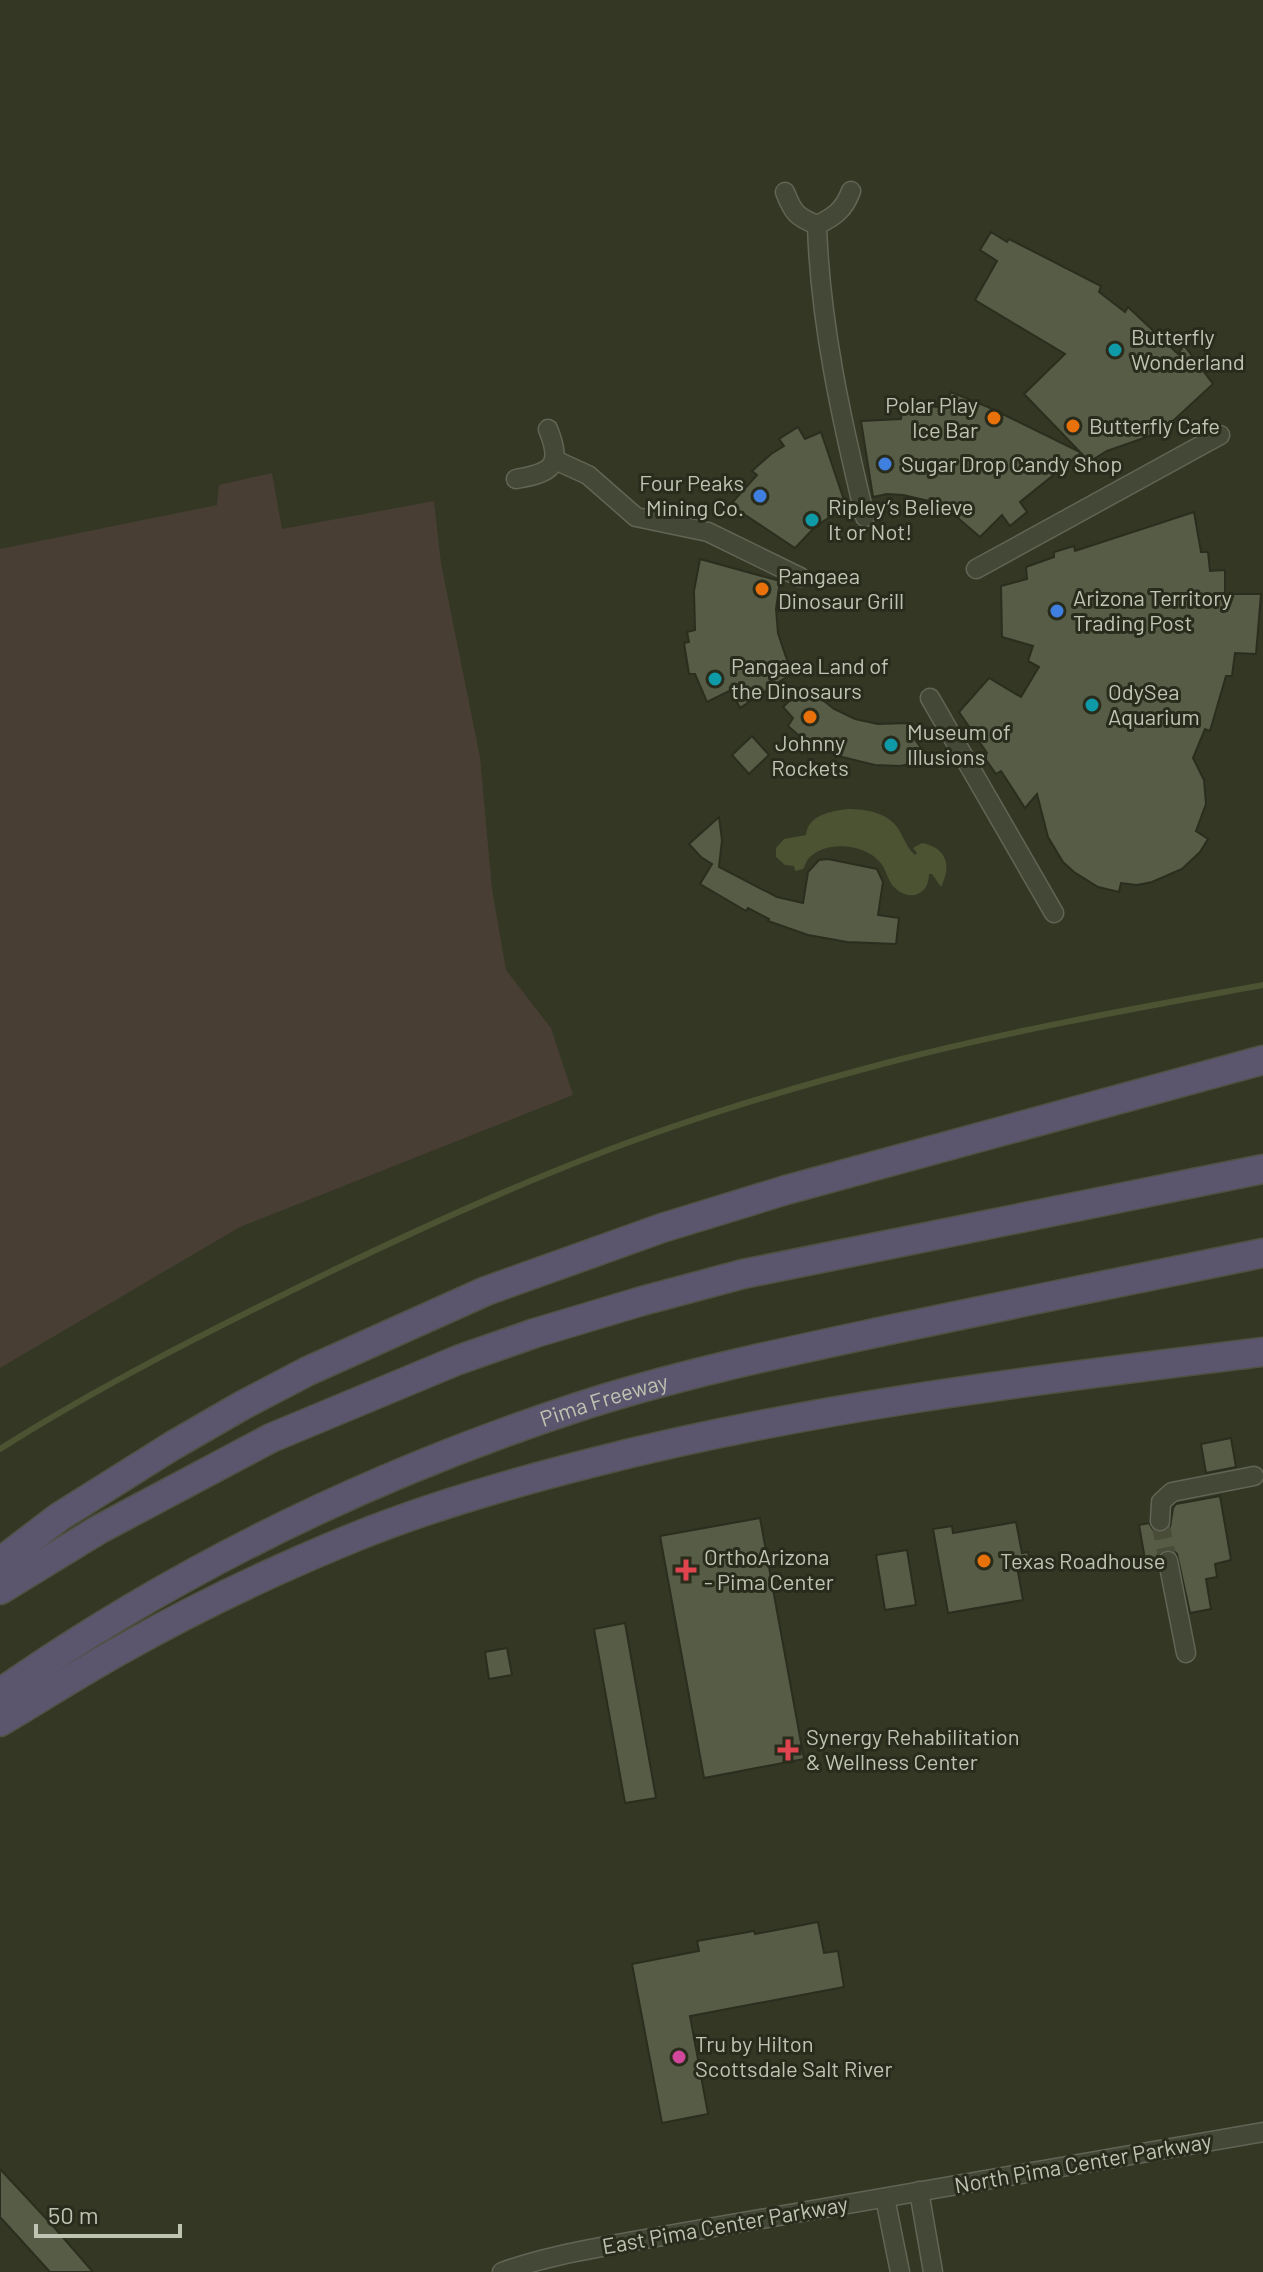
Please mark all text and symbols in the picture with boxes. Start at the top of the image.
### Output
place label: Butterfly Wonderland [1131,323,1245,374]
marker: Butterfly Wonderland [1106,341,1124,359]
place label: Polar Play Ice Bar [885,391,978,442]
marker: Polar Play Ice Bar [985,409,1003,427]
place label: Butterfly Cafe [1089,412,1220,438]
marker: Butterfly Cafe [1064,417,1082,435]
place label: Sugar Drop Candy Shop [901,450,1122,476]
marker: Sugar Drop Candy Shop [876,455,894,473]
place label: Four Peaks Mining Co. [639,469,744,520]
marker: Four Peaks Mining Co. [751,487,769,505]
place label: Ripley’s Believe It or Not! [828,493,974,544]
marker: Ripley’s Believe It or Not! [803,511,821,529]
place label: Pangaea Dinosaur Grill [778,562,904,613]
marker: Pangaea Dinosaur Grill [753,580,771,598]
place label: Arizona Territory Trading Post [1073,584,1232,635]
marker: Arizona Territory Trading Post [1048,602,1066,620]
place label: Pangaea Land of the Dinosaurs [731,652,889,703]
marker: Pangaea Land of the Dinosaurs [706,670,724,688]
place label: OdySea Aquarium [1108,678,1200,729]
marker: OdySea Aquarium [1083,696,1101,714]
marker: Johnny Rockets [801,708,819,726]
place label: Museum of Illusions [907,718,1011,769]
place label: Johnny Rockets [771,729,849,780]
marker: Museum of Illusions [882,736,900,754]
street label: Pima Freeway [536,1367,671,1431]
place label: OrthoArizona - Pima Center [704,1543,834,1594]
place label: Texas Roadhouse [1000,1547,1166,1573]
marker: Texas Roadhouse [975,1552,993,1570]
marker: OrthoArizona - Pima Center [675,1559,697,1581]
place label: Synergy Rehabilitation & Wellness Center [806,1723,1020,1774]
marker: Synergy Rehabilitation & Wellness Center [777,1739,799,1761]
place label: Tru by Hilton Scottsdale Salt River [695,2030,893,2081]
marker: Tru by Hilton Scottsdale Salt River [670,2048,688,2066]
street label: North Pima Center Parkway [952,2127,1213,2197]
scale bar [36,2188,180,2238]
street label: East Pima Center Parkway [600,2190,850,2258]
text: 50 m [48,2200,99,2229]

